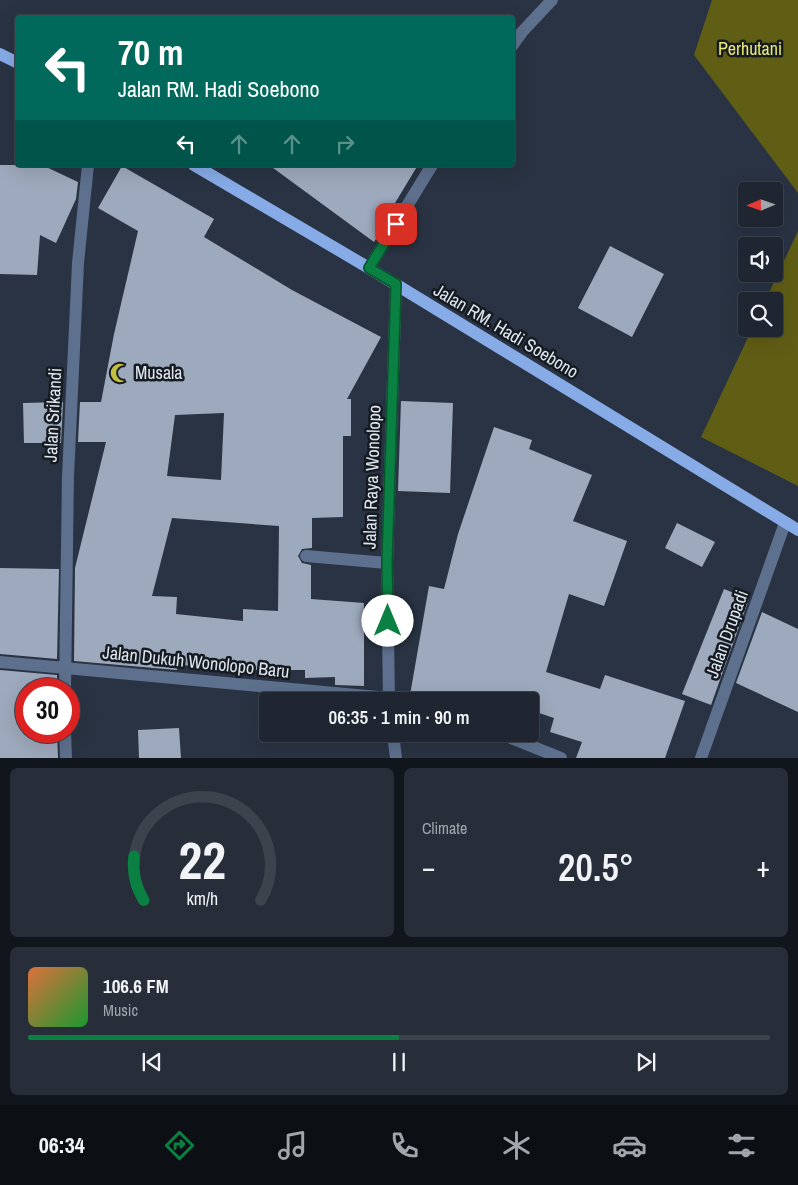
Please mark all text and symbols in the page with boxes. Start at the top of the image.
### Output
text: 70 m [118,29,183,76]
icon: left [35,35,100,100]
park label: Perhutani [718,36,782,61]
text: Jalan RM. Hadi Soebono [118,74,320,104]
icon: left [172,130,200,158]
icon: ahead [225,130,253,158]
icon: ahead [278,130,306,158]
icon: right [331,130,359,158]
north arrow [738,182,782,228]
map controls [738,182,783,337]
pin [375,203,417,245]
icon: arrive [382,210,410,238]
button: sound [738,237,783,282]
street label: Jalan RM. Hadi Soebono [429,277,583,384]
button: search [738,292,783,337]
place label: Musala [135,360,183,385]
mosque icon: Musala [109,362,131,384]
street label: Jalan Srikandi [38,367,67,463]
street label: Jalan Raya Wonolopo [356,405,387,549]
street label: Jalan Drupadi [699,586,754,681]
position arrow [361,594,413,646]
street label: Jalan Dukuh Wonolopo Baru [101,639,291,684]
speed limit sign: 30 [15,678,80,743]
text: 06:35 · 1 min · 90 m [329,704,469,730]
text: Climate [422,817,467,839]
text: 22 [178,825,226,895]
text: 20.5° [558,842,634,893]
text: − [422,848,435,886]
text: + [757,848,770,886]
text: km/h [186,887,218,911]
text: 106.6 FM [103,973,169,999]
text: Music [103,999,138,1021]
icon: previous [138,1048,166,1076]
icon: pause [385,1048,413,1076]
icon: next [632,1048,660,1076]
icon: directions [162,1128,197,1163]
icon: music [275,1128,310,1163]
icon: phone [387,1128,422,1163]
icon: climate [499,1128,534,1163]
icon: car [612,1128,647,1163]
icon: filters [724,1128,759,1163]
text: 06:34 [39,1130,85,1160]

